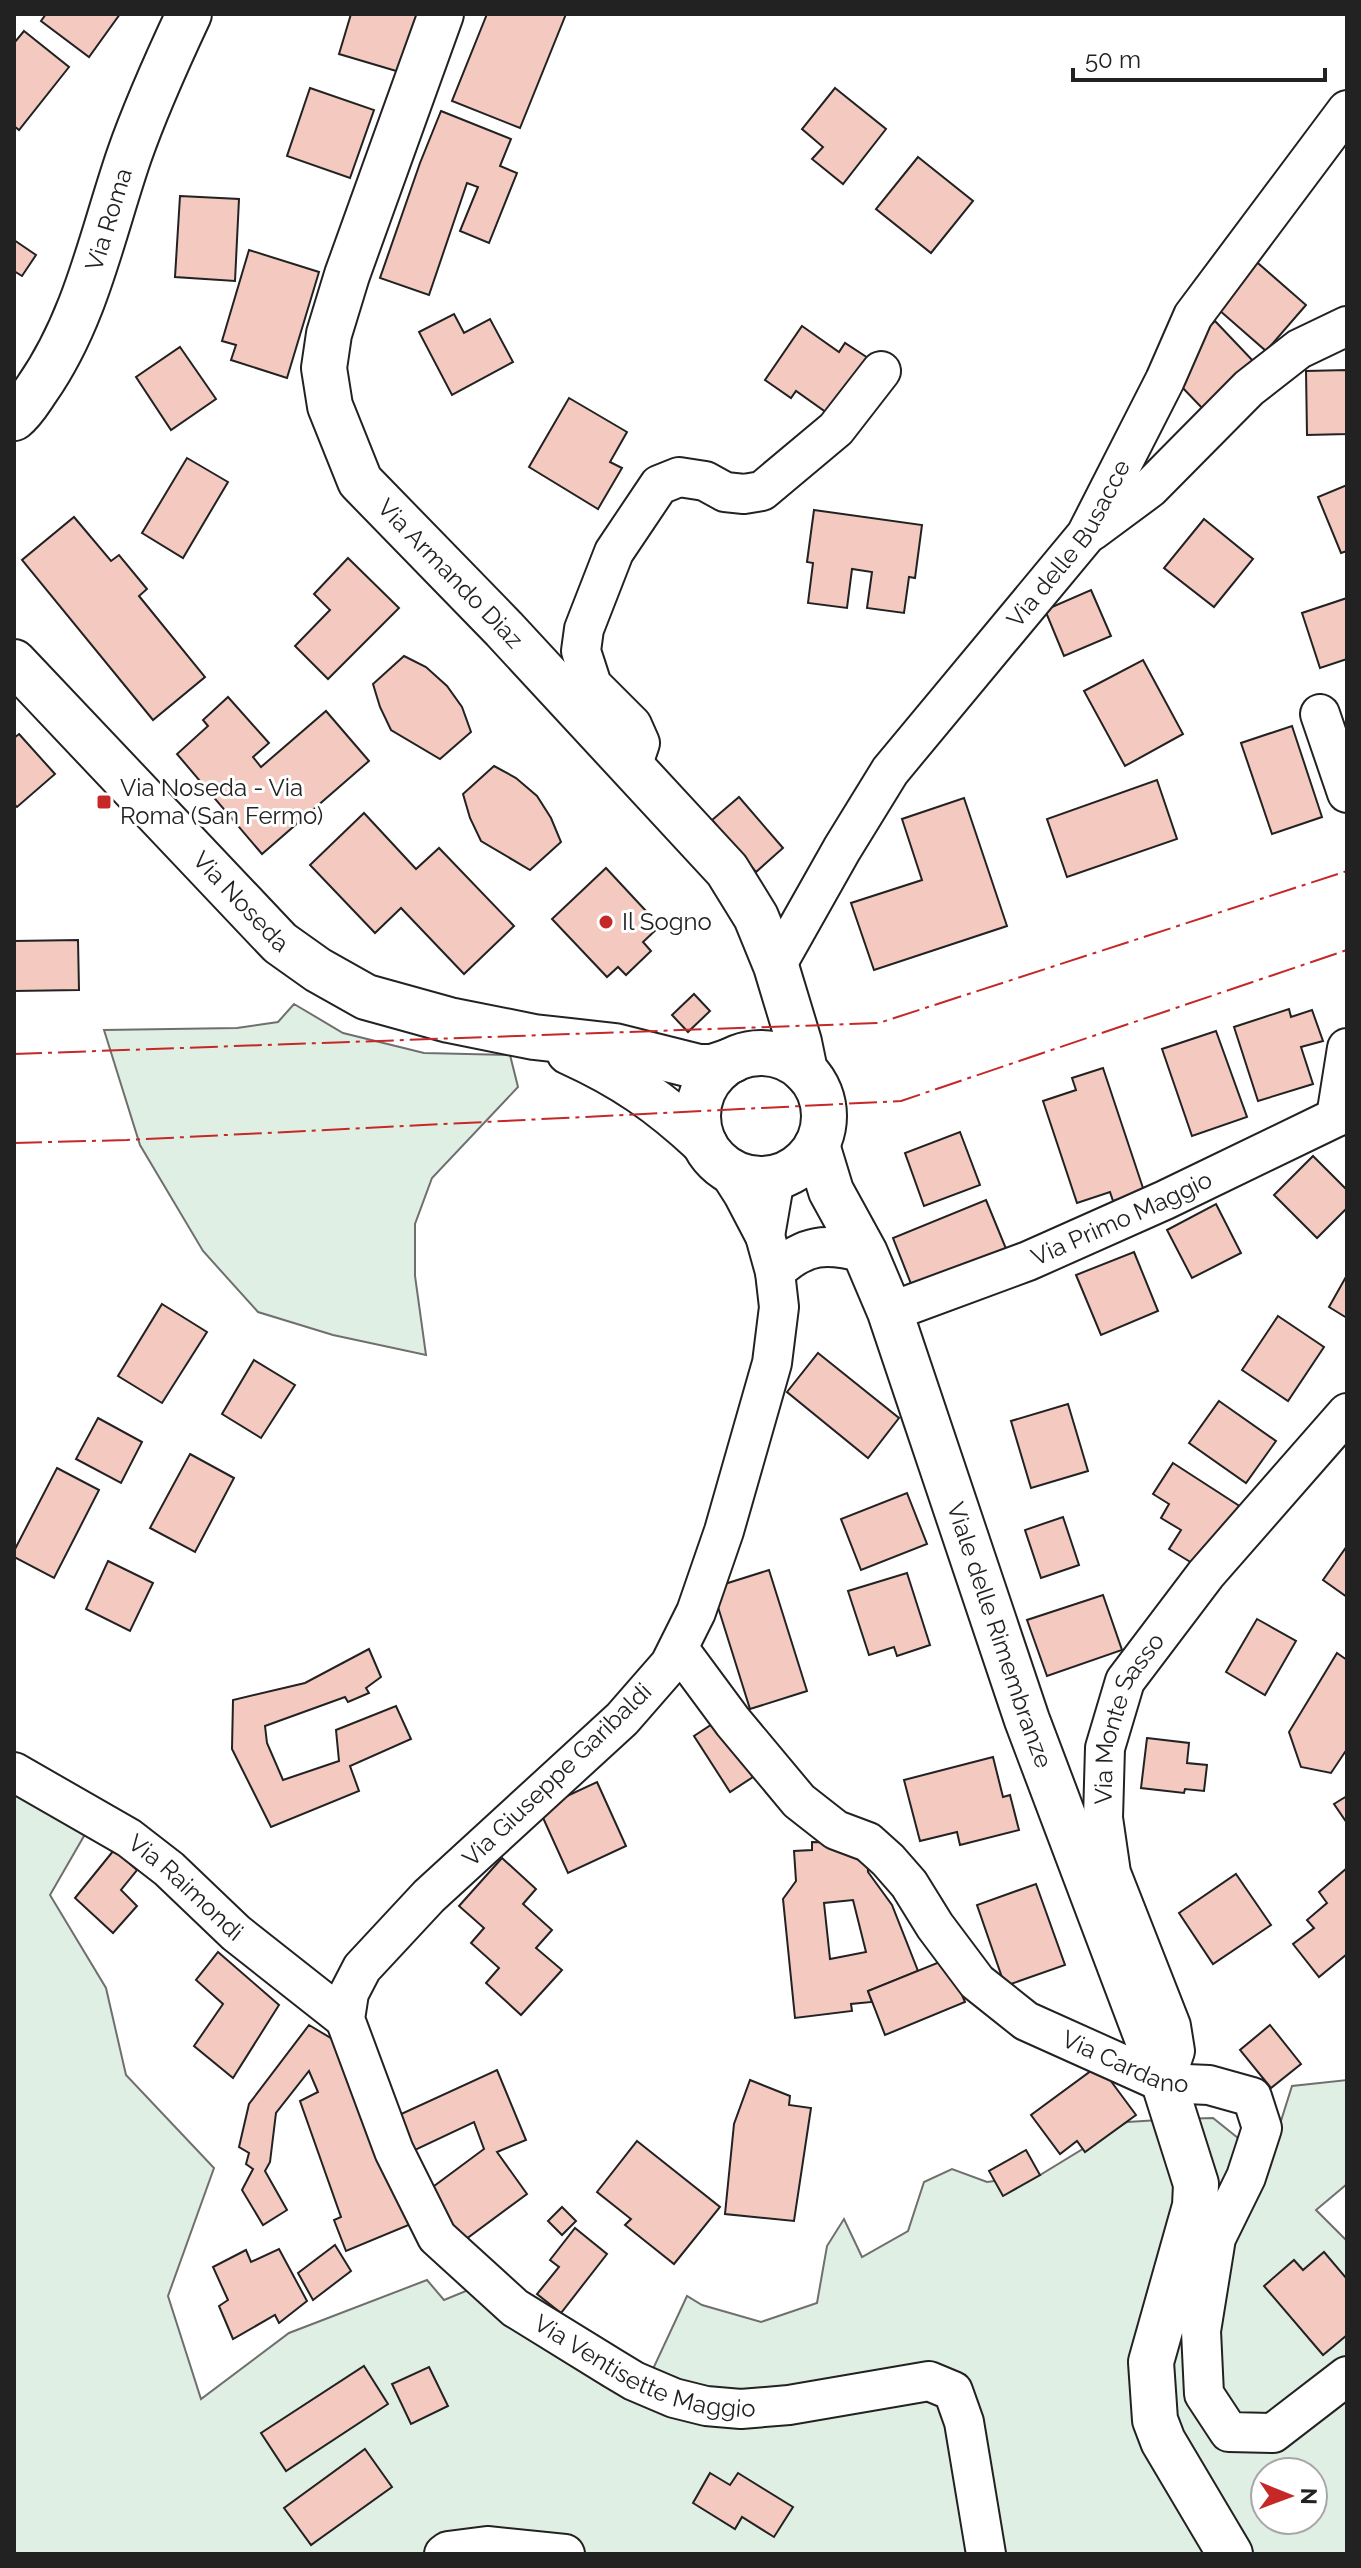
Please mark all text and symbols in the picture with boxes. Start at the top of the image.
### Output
scale bar [1073,32,1325,82]
text: 50 m [1085,45,1141,74]
street label: Via Roma [79,165,138,274]
street label: Via delle Busacce [1000,455,1136,633]
street label: Via Armando Diaz [372,493,529,654]
place label: Via Noseda - Via Roma (San Fermo) [120,773,323,830]
marker: Via Noseda - Via Roma (San Fermo) [95,793,113,811]
street label: Via Noseda [187,845,294,958]
place label: Il Sogno [622,907,712,936]
marker: Il Sogno [597,913,615,931]
street label: Via Primo Maggio [1027,1165,1217,1272]
street label: Viale delle Rimembranze [941,1499,1059,1772]
street label: Via Monte Sasso [1088,1627,1170,1805]
street label: Via Giuseppe Garibaldi [456,1677,657,1872]
street label: Via Raimondi [123,1828,249,1947]
street label: Via Cardano [1058,2024,1189,2098]
street label: Via Ventisette Maggio [529,2308,757,2423]
north arrow [1249,2456,1329,2536]
text: N [1296,2488,1322,2505]

